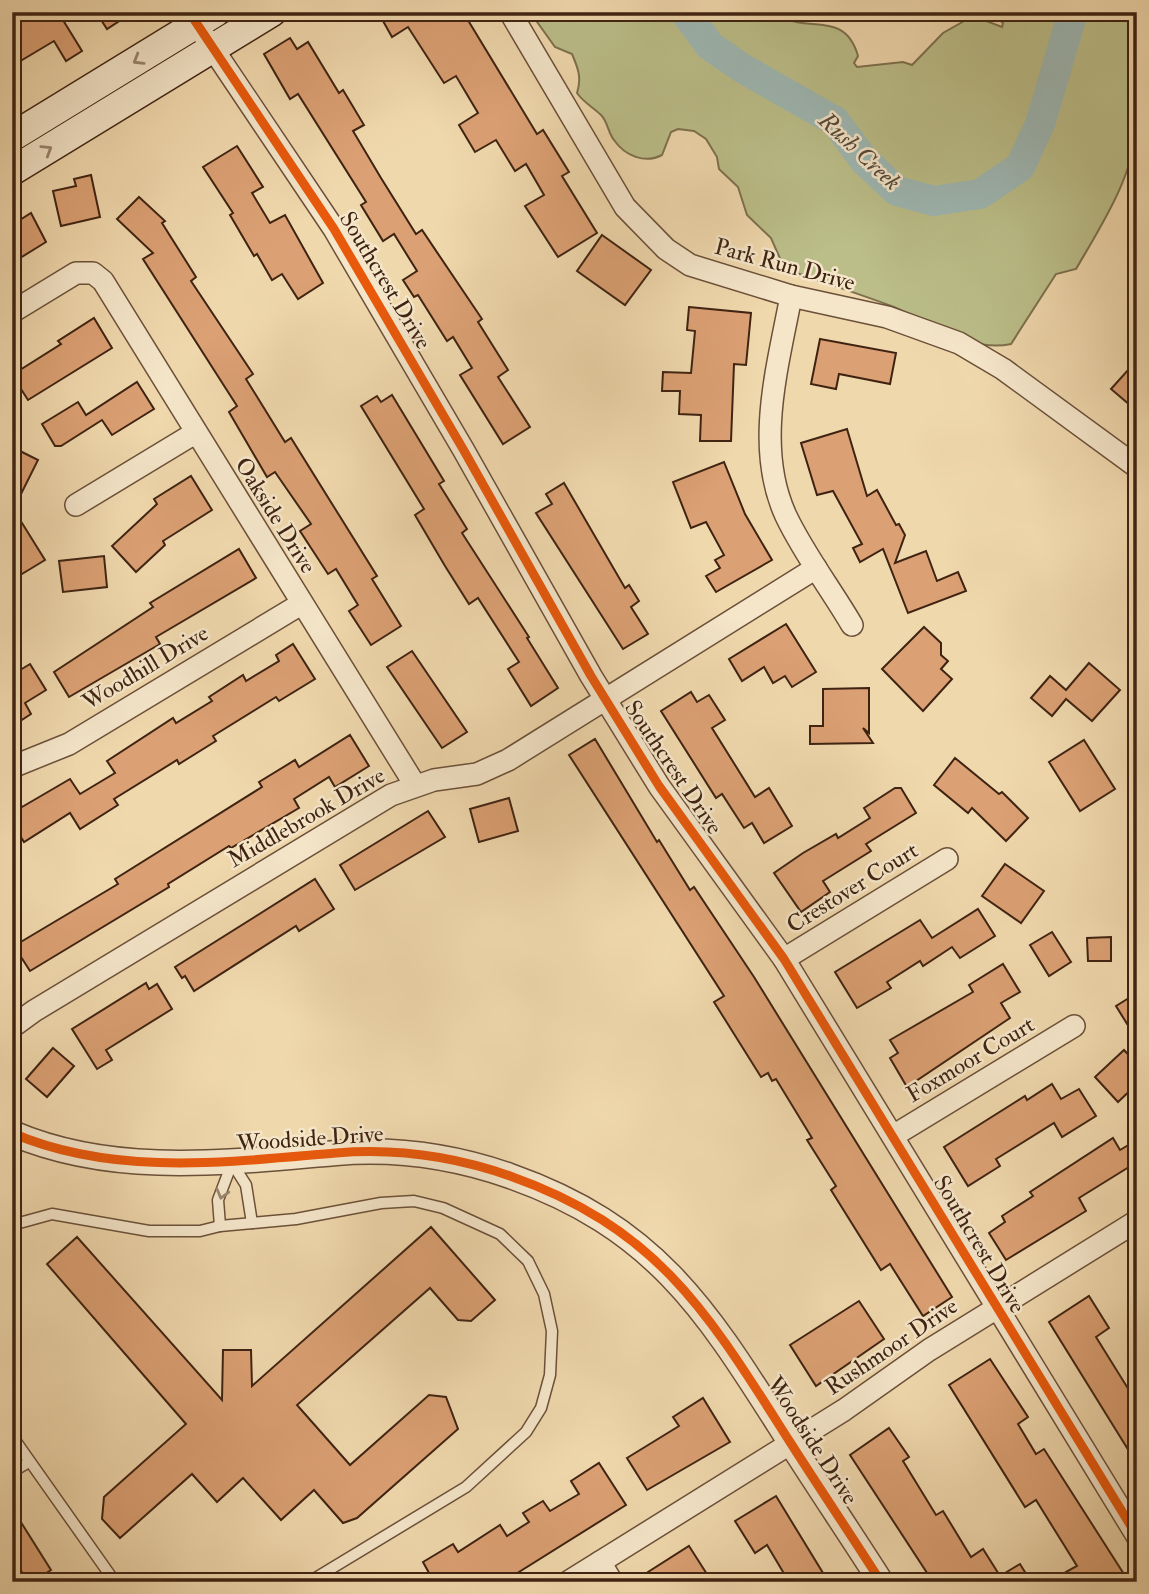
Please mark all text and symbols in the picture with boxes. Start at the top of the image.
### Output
one-way arrow [133,51,146,64]
water label: Rush Creek [811,105,907,197]
one-way arrow [40,145,53,158]
street label: Southcrest Drive [333,206,438,355]
street label: Park Run Drive [711,232,859,297]
street label: Oakside Drive [228,452,323,579]
street label: Woodhill Drive [76,618,214,717]
street label: Southcrest Drive [618,695,729,840]
street label: Middlebrook Drive [223,761,390,874]
street label: Crestover Court [781,836,923,939]
street label: Foxmoor Court [901,1010,1039,1109]
street label: Woodside Drive [235,1119,385,1158]
street label: Southcrest Drive [927,1170,1032,1319]
one-way arrow [215,1187,230,1199]
street label: Rushmoor Drive [819,1291,964,1401]
street label: Woodside Drive [760,1370,865,1510]

